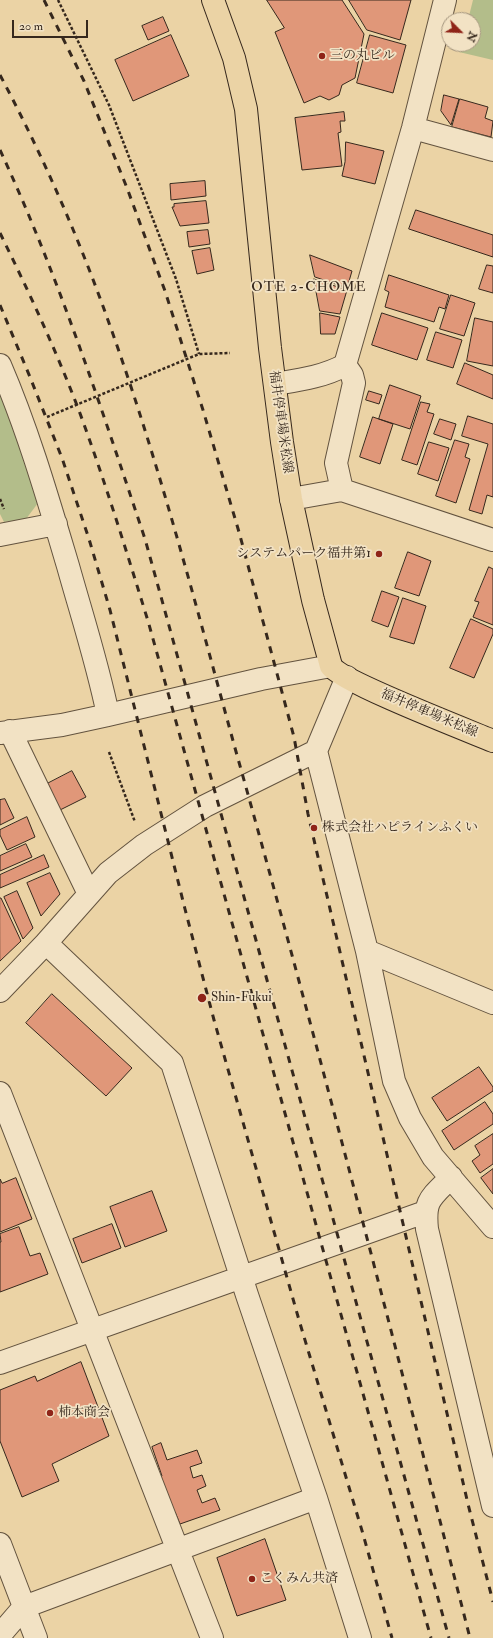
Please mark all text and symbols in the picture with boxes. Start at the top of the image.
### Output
scale bar [14,12,90,38]
north arrow [441,12,481,52]
text: 20 m [19,19,43,34]
text: N [464,30,479,44]
place label: 三の丸ビル [330,48,395,64]
marker: 三の丸ビル [317,51,327,61]
district label: OTE 2-CHOME [251,280,367,296]
street label: 福井停車場米松線 [265,369,295,475]
place label: システムパーク福井第1 [236,546,371,562]
marker: システムパーク福井第1 [374,549,384,559]
street label: 福井停車場米松線 [378,687,480,741]
place label: 株式会社ハピラインふくい [322,820,478,836]
marker: 株式会社ハピラインふくい [309,823,319,833]
place label: Shin-Fukui [211,990,272,1006]
marker: Shin-Fukui [196,992,208,1004]
place label: 柿本商会 [58,1405,110,1421]
marker: 柿本商会 [45,1408,55,1418]
place label: こくみん共済 [260,1571,338,1587]
marker: こくみん共済 [247,1574,257,1584]

